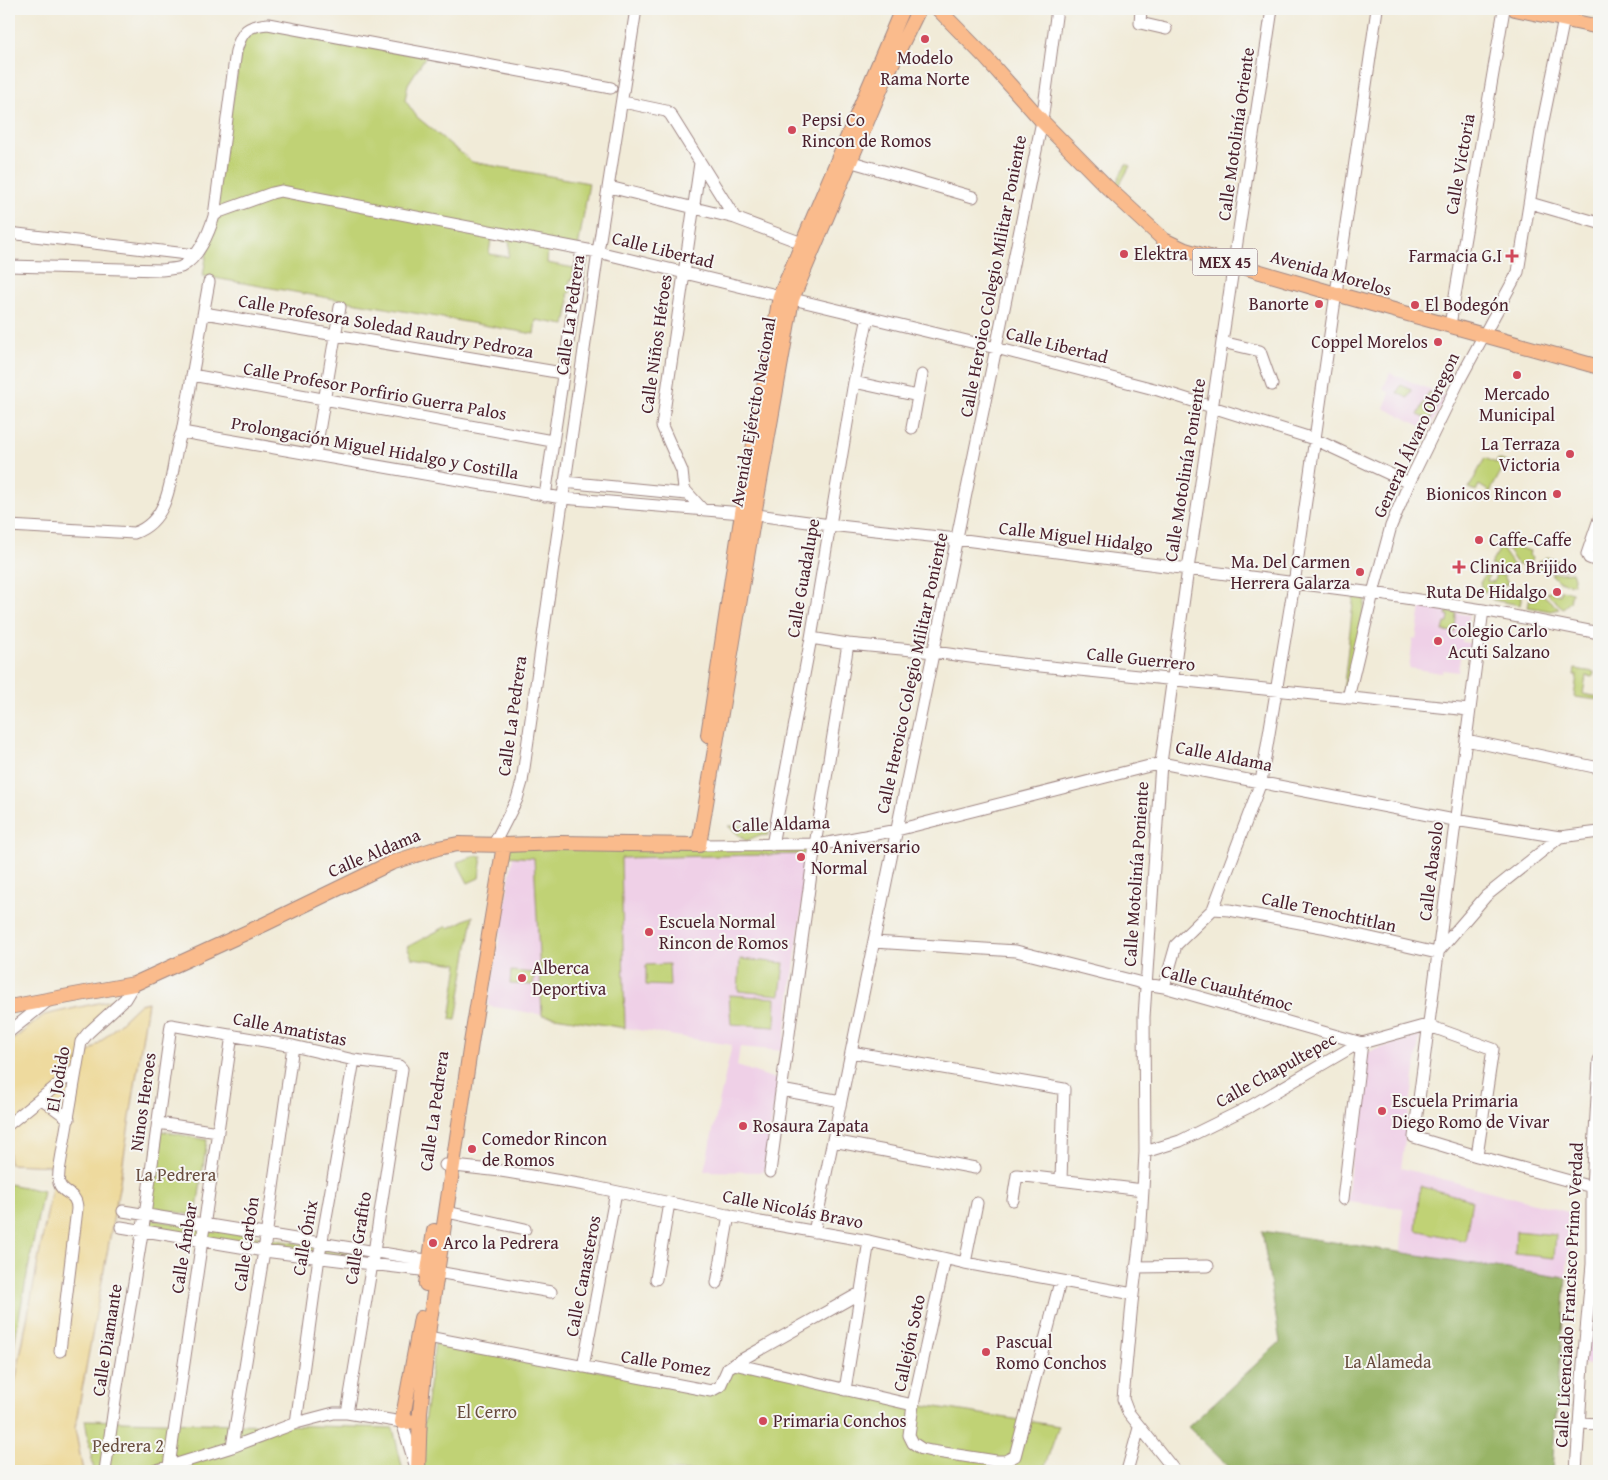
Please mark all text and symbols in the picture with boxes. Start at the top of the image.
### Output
marker: Modelo Rama Norte [919,33,931,45]
place label: Modelo Rama Norte [880,44,970,92]
street label: Calle Motolinía Oriente [1210,46,1261,222]
place label: Pepsi Co Rincon de Romos [802,106,931,154]
street label: Calle Victoria [1437,111,1482,217]
marker: Pepsi Co Rincon de Romos [786,124,798,136]
street label: Calle Heroico Colegio Militar Poniente [952,133,1033,419]
street label: Calle Libertad [609,224,717,275]
place label: Elektra [1134,240,1188,267]
street label: Avenida Morelos [1267,242,1395,303]
place label: Farmacia G.I [1409,242,1502,269]
marker: Elektra [1118,248,1130,260]
road number: MEX 45 [1192,248,1258,276]
marker: Farmacia G.I [1506,250,1518,262]
street label: Calle La Pedrera [548,253,591,377]
street label: Calle Niños Héroes [632,273,679,415]
street label: Calle Profesora Soledad Raudry Pedroza [236,286,536,365]
place label: Banorte [1249,290,1309,317]
place label: El Bodegón [1425,291,1509,318]
marker: Banorte [1313,298,1325,310]
marker: El Bodegón [1409,299,1421,311]
street label: Avenida Ejército Nacional [722,315,783,509]
street label: Calle Libertad [1003,319,1111,370]
place label: Coppel Morelos [1311,328,1428,355]
marker: Coppel Morelos [1432,336,1444,348]
street label: General Álvaro Obregon [1365,348,1466,522]
street label: Calle Profesor Porfirio Guerra Palos [241,354,509,427]
marker: Mercado Municipal [1511,369,1523,381]
street label: Calle Motolinía Poniente [1157,376,1212,564]
place label: Mercado Municipal [1479,380,1555,428]
street label: Prolongación Miguel Hidalgo y Costilla [229,409,521,486]
place label: La Terraza Victoria [1481,430,1560,478]
marker: La Terraza Victoria [1564,448,1576,460]
place label: Bionicos Rincon [1426,480,1547,507]
marker: Bionicos Rincon [1551,488,1563,500]
street label: Calle Miguel Hidalgo [997,514,1155,559]
street label: Calle Guadalupe [779,516,826,640]
place label: Caffe-Caffe [1489,526,1572,553]
street label: Calle Heroico Colegio Militar Poniente [868,530,955,816]
marker: Caffe-Caffe [1473,534,1485,546]
place label: Ma. Del Carmen Herrera Galarza [1230,548,1350,596]
place label: Clinica Brijido [1470,553,1577,580]
marker: Clinica Brijido [1452,560,1466,574]
marker: Ma. Del Carmen Herrera Galarza [1354,566,1366,578]
place label: Ruta De Hidalgo [1426,578,1547,605]
marker: Ruta De Hidalgo [1551,586,1563,598]
place label: Colegio Carlo Acuti Salzano [1448,617,1550,665]
marker: Colegio Carlo Acuti Salzano [1432,635,1444,647]
street label: Calle Guerrero [1085,639,1197,678]
street label: Calle La Pedrera [490,654,533,778]
street label: Calle Aldama [1173,733,1275,778]
street label: Calle Motolinía Poniente [1116,781,1155,967]
street label: Calle Aldama [731,808,831,839]
street label: Calle Abasolo [1411,820,1450,922]
street label: Calle Aldama [323,821,425,884]
place label: 40 Aniversario Normal [811,833,920,881]
marker: 40 Aniversario Normal [795,851,807,863]
street label: Calle Tenochtitlan [1259,884,1399,939]
place label: Escuela Normal Rincon de Romos [659,908,788,956]
marker: Escuela Normal Rincon de Romos [643,926,655,938]
place label: Alberca Deportiva [532,954,607,1002]
street label: Calle Cuauhtémoc [1158,957,1296,1018]
marker: Alberca Deportiva [516,972,528,984]
street label: Calle Amatistas [231,1004,349,1053]
street label: Calle Chapultepec [1210,1025,1341,1114]
street label: El Jodido [38,1044,77,1114]
street label: Calle La Pedrera [412,1049,455,1173]
street label: Ninos Heroes [122,1051,163,1153]
place label: Escuela Primaria Diego Romo de Vivar [1392,1087,1550,1135]
marker: Escuela Primaria Diego Romo de Vivar [1376,1105,1388,1117]
place label: Rosaura Zapata [753,1112,869,1139]
marker: Rosaura Zapata [737,1120,749,1132]
place label: Comedor Rincon de Romos [482,1125,607,1173]
street label: Calle Licenciado Francisco Primo Verdad [1547,1141,1590,1448]
marker: Comedor Rincon de Romos [466,1143,478,1155]
park label: La Pedrera [136,1161,217,1188]
street label: Calle Nicolás Bravo [720,1182,866,1235]
street label: Calle Grafito [337,1190,378,1286]
street label: Calle Carbón [226,1195,265,1293]
street label: Calle Ónix [285,1197,325,1278]
street label: Calle Ámbar [163,1200,204,1295]
street label: Calle Canasteros [558,1213,608,1339]
place label: Arco la Pedrera [443,1229,559,1256]
marker: Arco la Pedrera [427,1237,439,1249]
street label: Calle Diamante [84,1282,129,1398]
street label: Callejón Soto [885,1292,932,1394]
place label: Pascual Romo Conchos [996,1328,1107,1376]
street label: Calle Pomez [619,1342,713,1383]
marker: Pascual Romo Conchos [980,1346,992,1358]
park label: La Alameda [1345,1348,1432,1375]
park label: El Cerro [457,1398,517,1425]
place label: Primaria Conchos [773,1407,907,1434]
marker: Primaria Conchos [757,1415,769,1427]
park label: Pedrera 2 [92,1432,164,1459]

